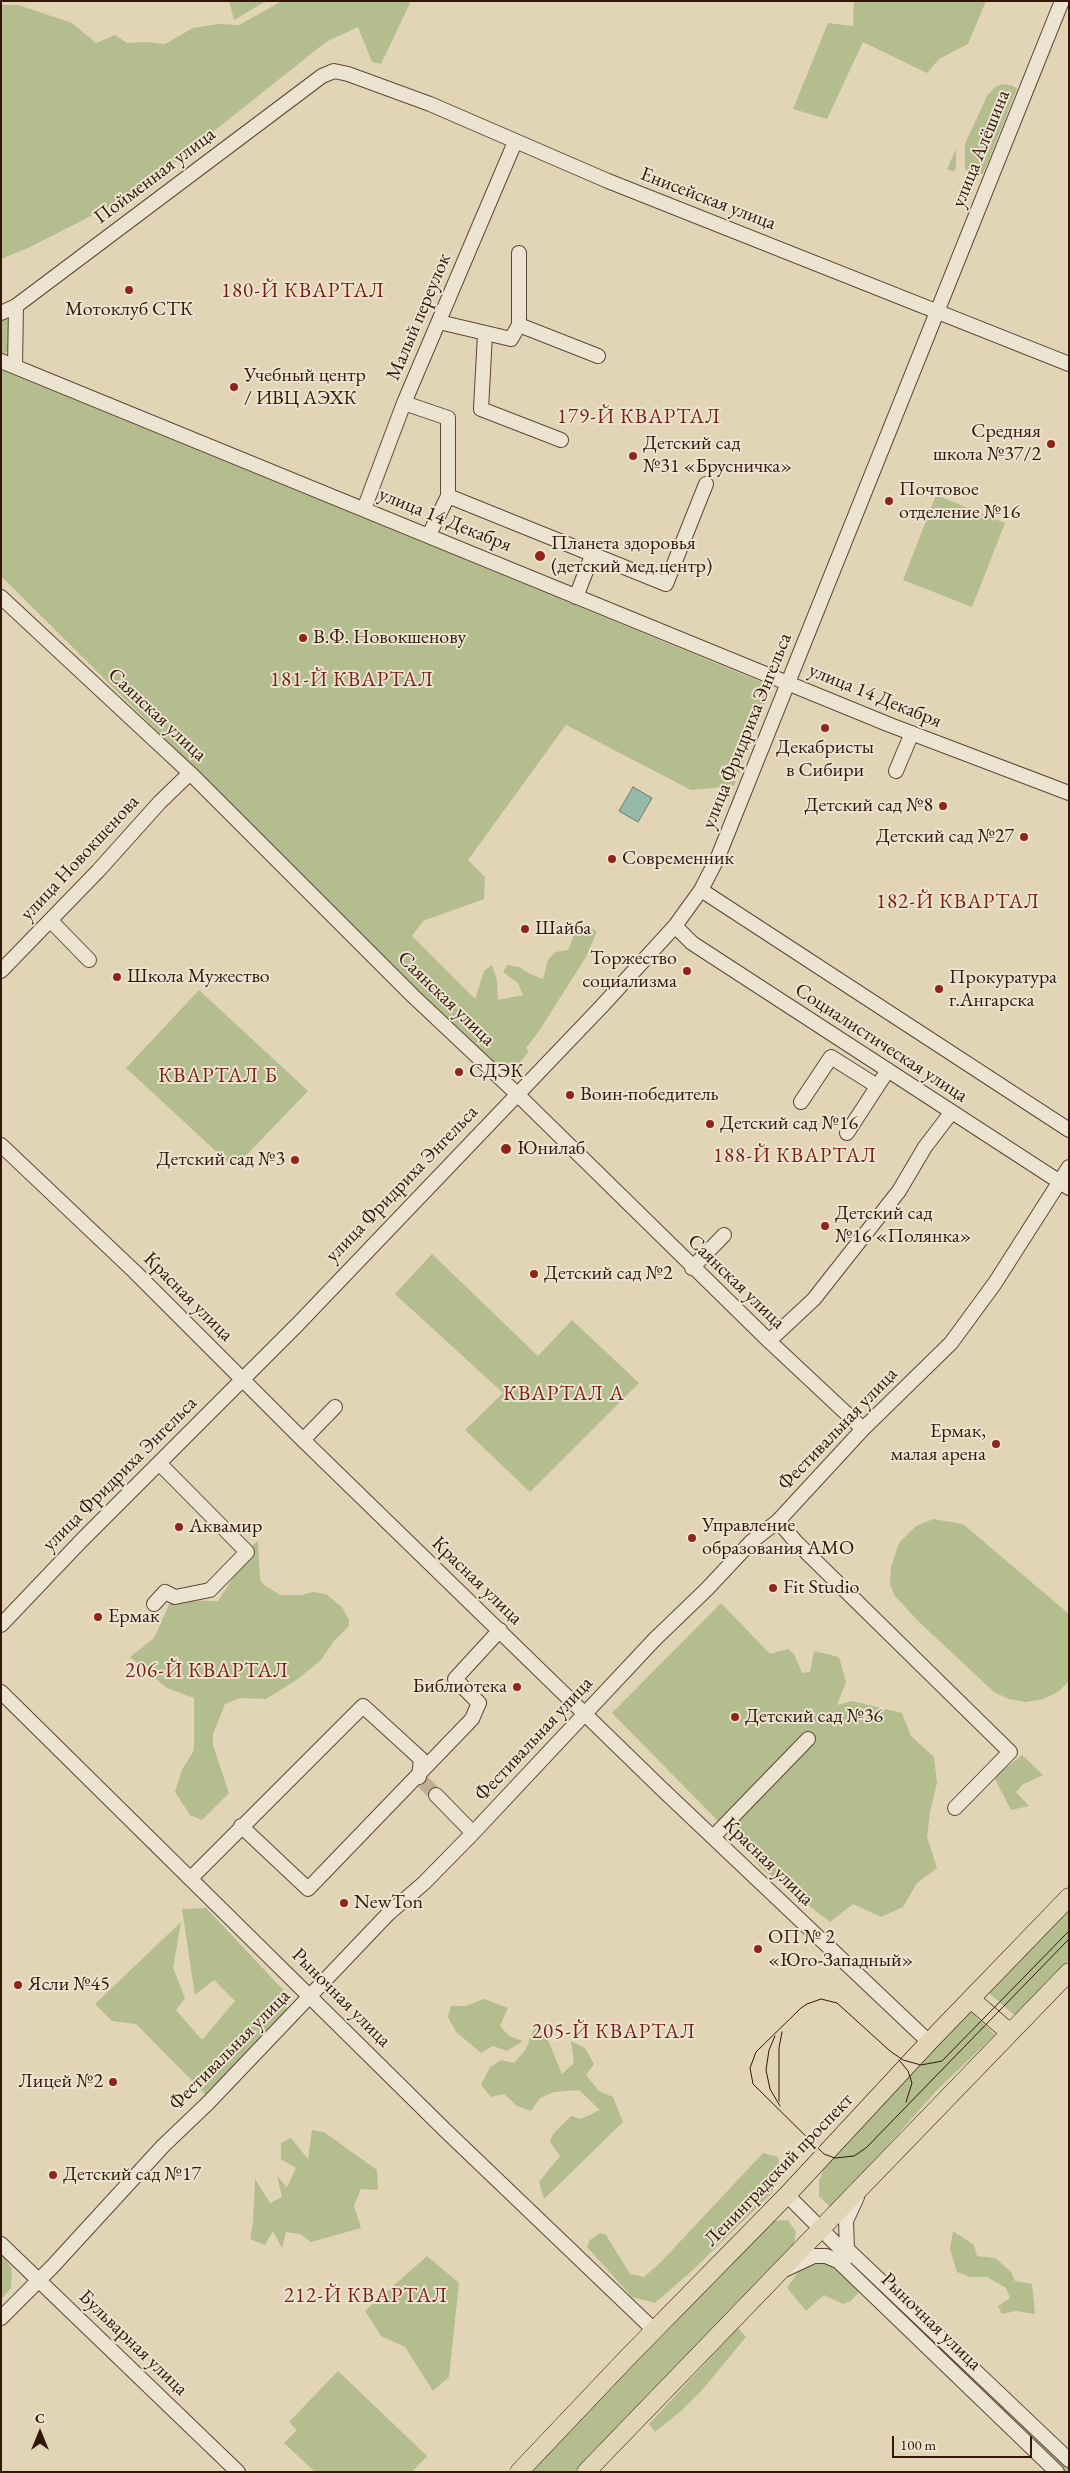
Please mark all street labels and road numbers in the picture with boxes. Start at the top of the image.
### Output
street label: улица Алёшина [947,87,1015,211]
street label: Пойменная улица [90,123,220,229]
street label: Енисейская улица [637,162,779,236]
street label: Малый переулок [382,250,456,384]
street label: улица 14 Декабря [375,482,515,558]
street label: улица Фридриха Энгельса [697,630,797,832]
street label: улица 14 Декабря [805,658,945,734]
street label: Саянская улица [103,663,211,767]
street label: улица Новокшенова [16,790,144,926]
street label: Саянская улица [392,947,500,1051]
street label: Социалистическая улица [790,978,972,1108]
street label: улица Фридриха Энгельса [321,1100,483,1268]
street label: Саянская улица [682,1230,790,1334]
street label: Красная улица [138,1247,238,1347]
street label: Фестивальная улица [773,1363,903,1495]
street label: улица Фридриха Энгельса [38,1392,202,1556]
street label: Красная улица [427,1532,527,1630]
street label: Фестивальная улица [470,1672,598,1806]
street label: Красная улица [718,1813,818,1911]
street label: Рыночная улица [286,1943,396,2053]
street label: Фестивальная улица [164,1984,296,2116]
street label: Ленинградский проспект [700,2088,858,2252]
street label: Рыночная улица [876,2268,986,2376]
street label: Бульварная улица [73,2285,193,2401]

